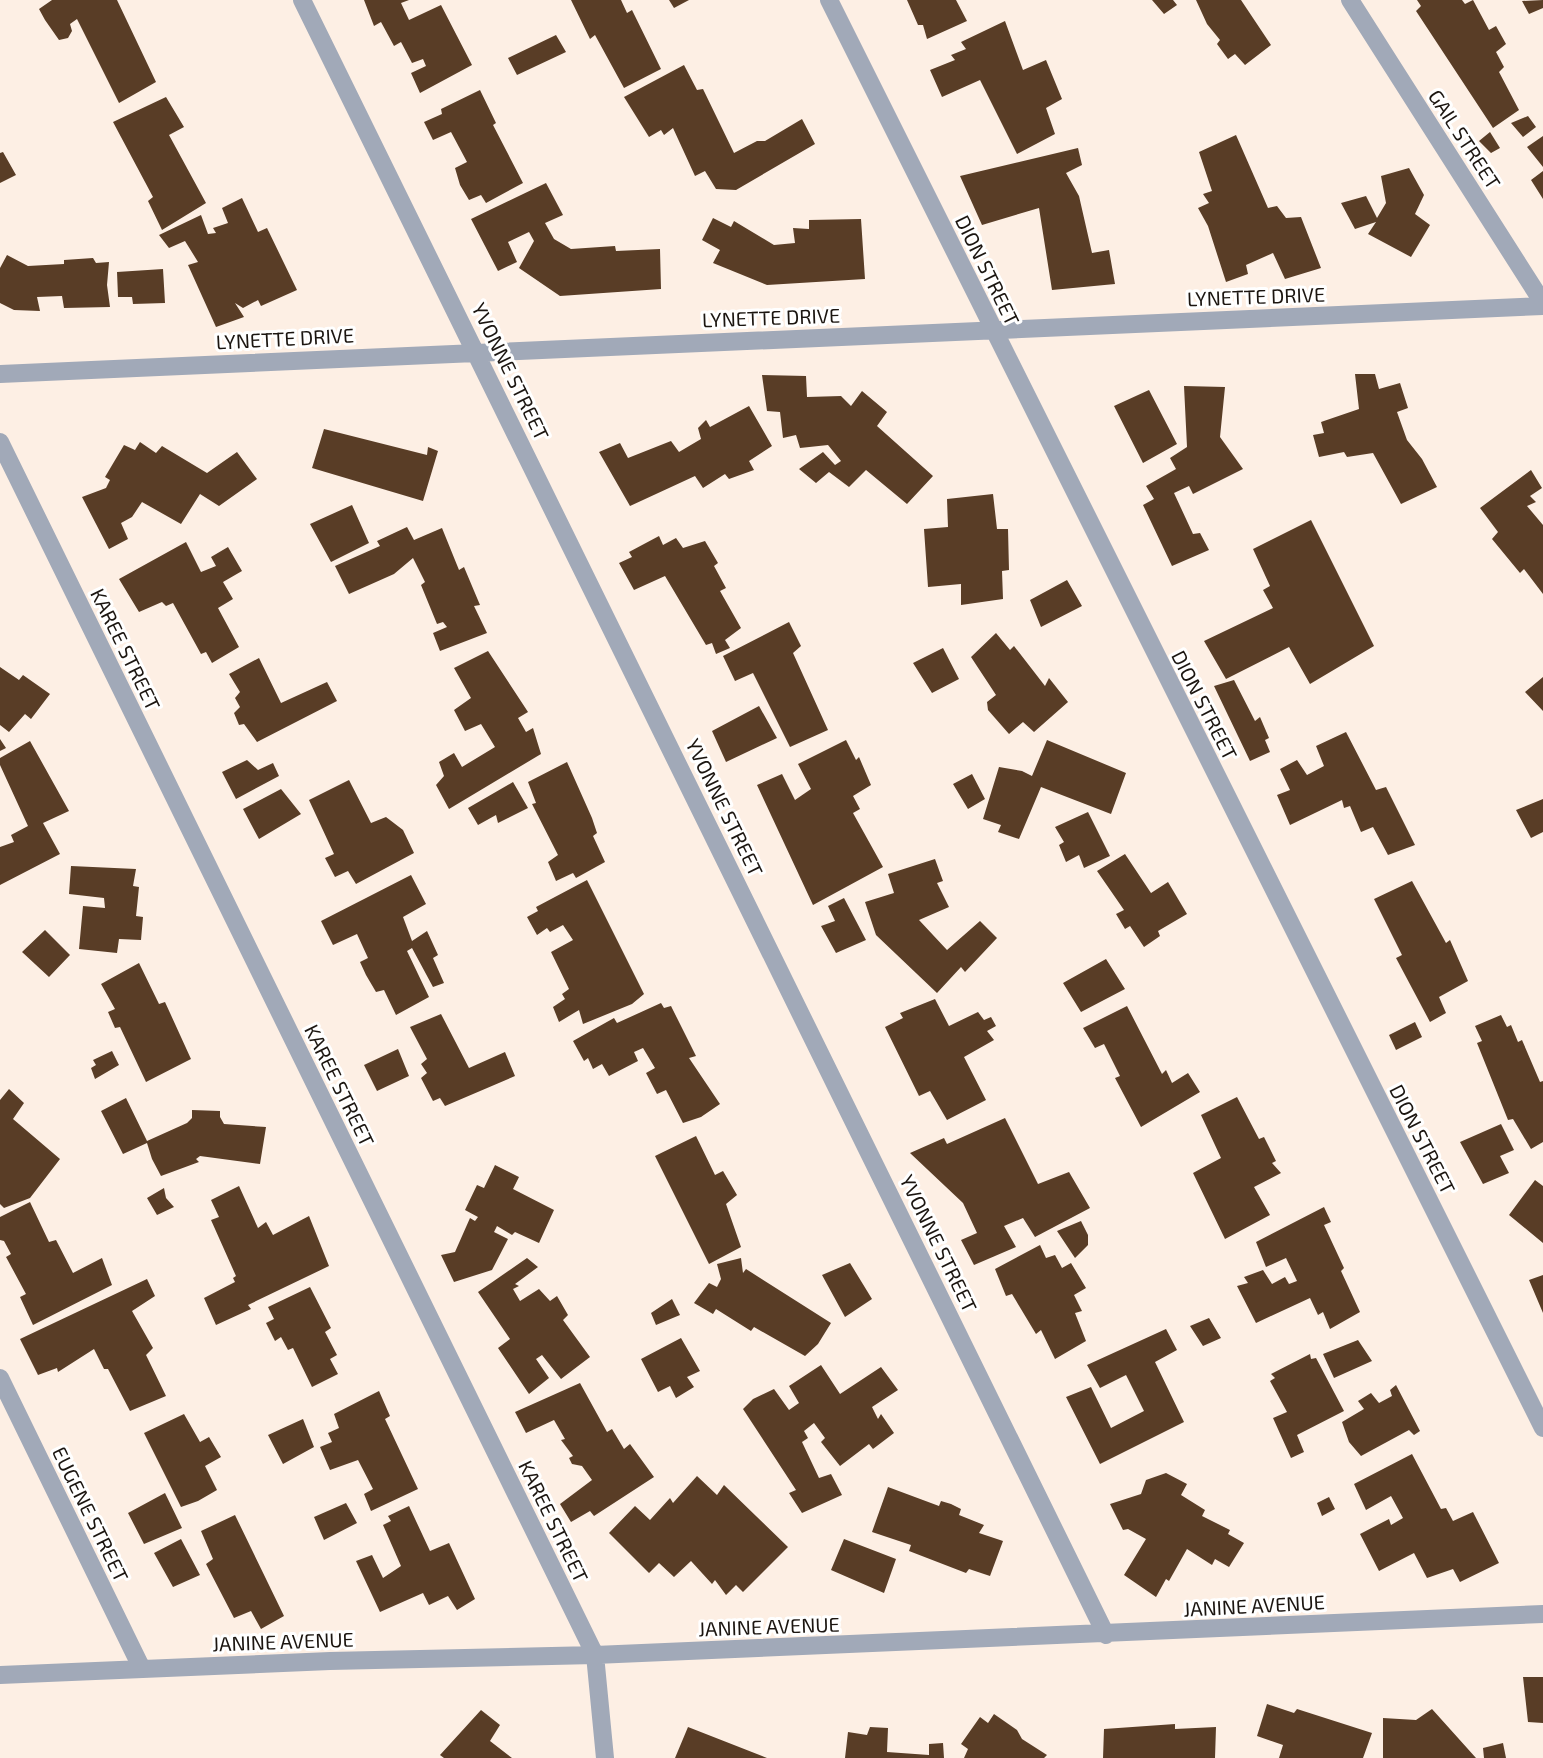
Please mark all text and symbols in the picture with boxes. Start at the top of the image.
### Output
street label: GAIL STREET [1424,85,1506,194]
street label: DION STREET [951,211,1025,329]
street label: LYNETTE DRIVE [1186,282,1326,310]
street label: YVONNE STREET [467,298,555,444]
street label: LYNETTE DRIVE [701,303,841,331]
street label: LYNETTE DRIVE [215,322,355,354]
street label: KAREE STREET [86,584,166,714]
street label: DION STREET [1167,646,1243,764]
street label: YVONNE STREET [681,734,769,880]
street label: KAREE STREET [300,1020,380,1150]
street label: DION STREET [1385,1080,1461,1198]
street label: YVONNE STREET [895,1170,983,1316]
street label: EUGENE STREET [48,1443,134,1586]
street label: KAREE STREET [514,1456,594,1586]
street label: JANINE AVENUE [1183,1589,1325,1621]
street label: JANINE AVENUE [698,1612,840,1640]
street label: JANINE AVENUE [212,1627,354,1655]

